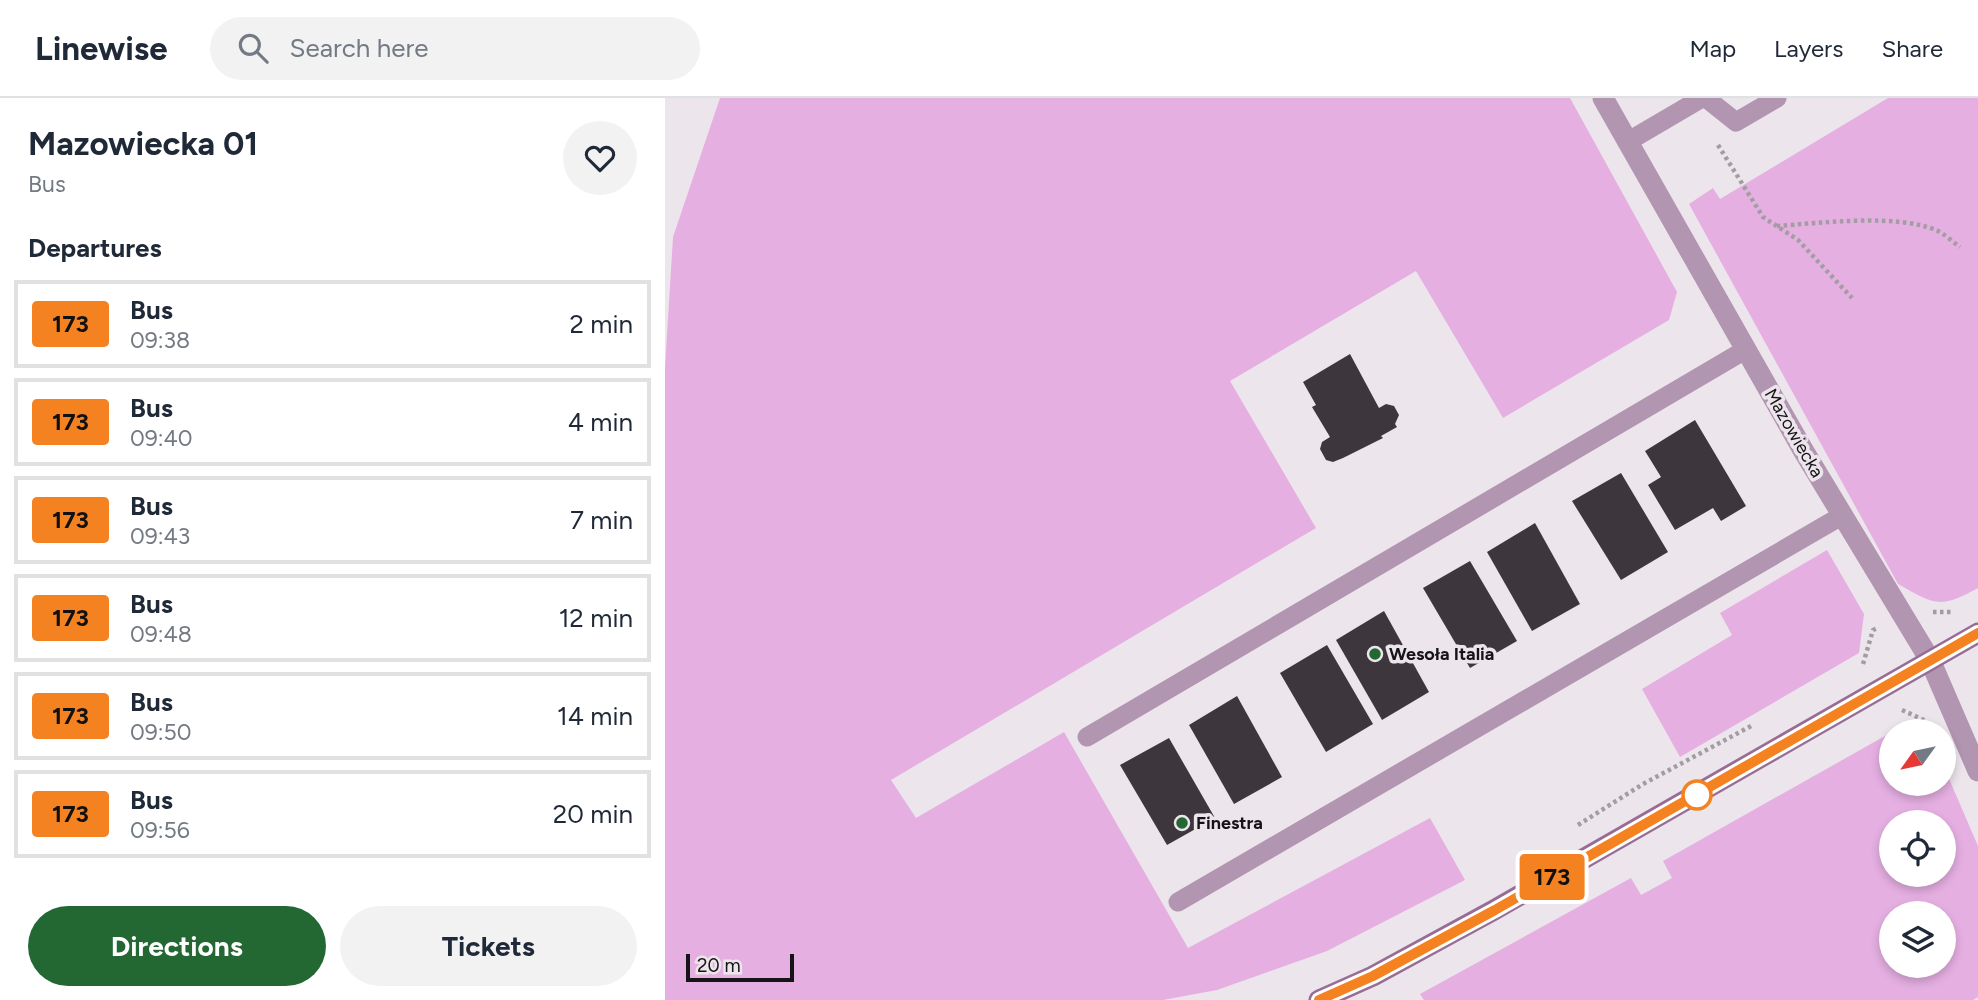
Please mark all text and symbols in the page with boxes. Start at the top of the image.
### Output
search box [210,17,700,80]
text: Linewise [35,29,168,68]
icon: search [234,29,272,67]
text: Search here [290,32,428,64]
text: Map [1689,34,1736,63]
text: Layers [1774,34,1843,63]
text: Share [1881,34,1943,63]
button: heart [563,121,637,195]
text: Mazowiecka 01 [28,124,258,163]
text: Bus [28,170,66,198]
text: Departures [28,232,162,264]
text: Bus [130,294,173,326]
text: 2 min [569,308,633,340]
text: 173 [52,309,89,338]
text: 09:38 [130,326,190,354]
street label: Mazowiecka [1760,385,1828,481]
text: Bus [130,392,173,424]
text: 4 min [568,406,633,438]
text: 173 [52,407,89,436]
text: 09:40 [130,424,193,452]
text: Bus [130,490,173,522]
text: 7 min [570,504,633,536]
text: 173 [52,505,89,534]
text: 09:43 [130,522,190,550]
text: Bus [130,588,173,620]
text: 12 min [559,602,633,634]
text: 173 [52,603,89,632]
text: 09:48 [130,620,192,648]
place label: Wesoła Italia [1389,643,1494,665]
marker: Wesoła Italia [1367,646,1383,662]
text: Bus [130,686,173,718]
text: 14 min [557,700,633,732]
text: 173 [52,701,89,730]
text: 09:50 [130,718,192,746]
north arrow [1879,719,1957,796]
map controls [1879,719,1956,978]
unlabelled marker [1682,780,1712,810]
text: Bus [130,784,173,816]
text: 20 min [553,798,633,830]
text: 173 [52,799,89,828]
button: locate [1879,810,1956,887]
place label: Finestra [1196,812,1263,834]
marker: Finestra [1174,815,1190,831]
text: 09:56 [130,816,190,844]
line badge: 173 [1512,854,1592,900]
text: 173 [1534,862,1570,891]
button: layers [1879,901,1956,978]
button: Directions [28,906,326,986]
button: Tickets [340,906,637,986]
scale bar [686,951,795,983]
text: 20 m [697,954,741,977]

